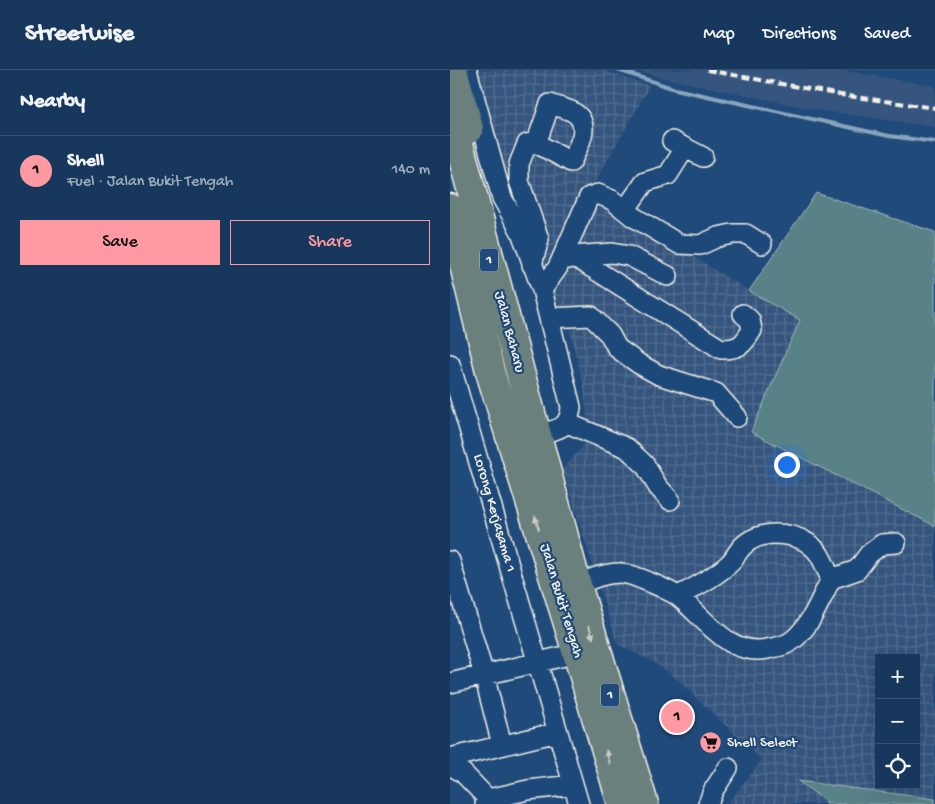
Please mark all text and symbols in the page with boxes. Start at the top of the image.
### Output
text: Streetwise [25,20,134,49]
text: Map [703,24,735,45]
text: Directions [763,24,836,45]
text: Saved [864,24,910,45]
text: Nearby [20,90,85,115]
text: Shell [67,150,104,173]
text: 1 [33,161,39,180]
text: 140 m [392,161,430,180]
text: Fuel · Jalan Bukit Tengah [67,173,233,192]
button: Save [20,220,220,265]
button: Share [230,220,430,265]
road number: 1 [480,248,498,272]
street label: Jalan Baharu [490,289,528,375]
street label: Lorong Kerjasama 1 [469,452,519,574]
your location [774,452,800,478]
one-way arrow [533,515,541,530]
street label: Jalan Bukit Tengah [535,542,587,660]
one-way arrow [588,624,595,639]
map controls [875,654,920,789]
button: + [875,654,920,699]
road number: 1 [601,684,619,706]
pin: 1 [661,698,693,736]
button: − [875,699,920,744]
supermarket icon: Shell Select [699,731,723,755]
place label: Shell Select [727,734,799,752]
button: locate [875,744,920,789]
one-way arrow [604,750,612,765]

